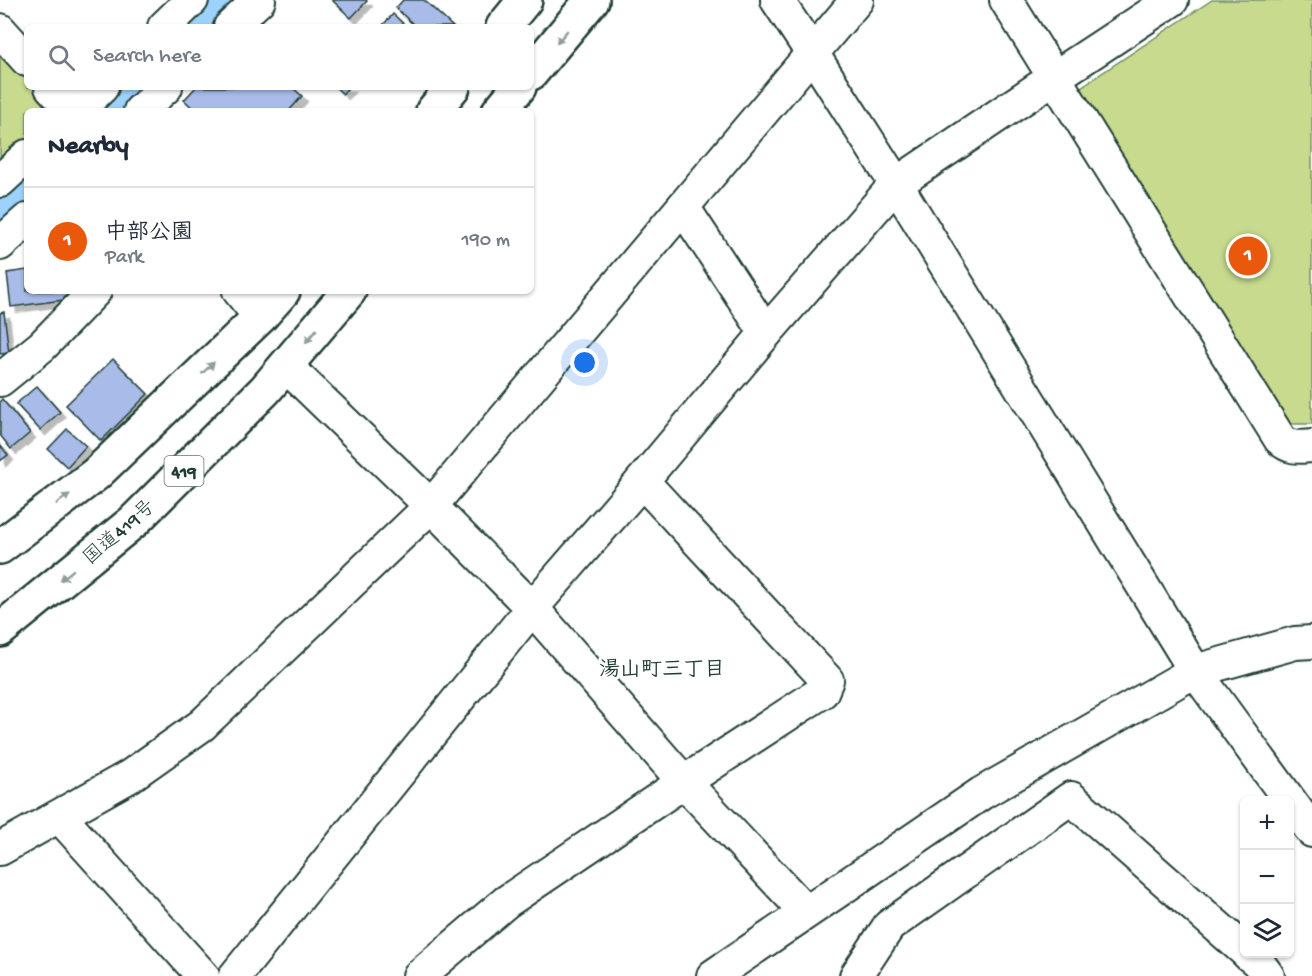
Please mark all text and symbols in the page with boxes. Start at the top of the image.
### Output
search box [24,24,534,90]
one-way arrow [555,29,568,45]
icon: search [45,41,78,74]
text: Search here [93,44,201,70]
text: Nearby [48,132,129,163]
text: 中部公園 [105,221,193,247]
text: 1 [63,230,72,253]
text: 190 m [462,230,510,253]
pin: 1 [1228,234,1268,278]
text: Park [105,247,143,270]
one-way arrow [305,328,318,343]
your location [570,348,599,377]
one-way arrow [200,361,215,375]
road number: 419 [164,456,204,486]
one-way arrow [56,493,71,505]
street label: 国道419号 [79,495,161,571]
one-way arrow [60,568,75,581]
district label: 湯山町三丁目 [599,658,725,684]
map controls [1240,796,1294,958]
button: + [1240,796,1294,850]
button: − [1240,850,1294,904]
button: layers [1240,904,1294,958]

